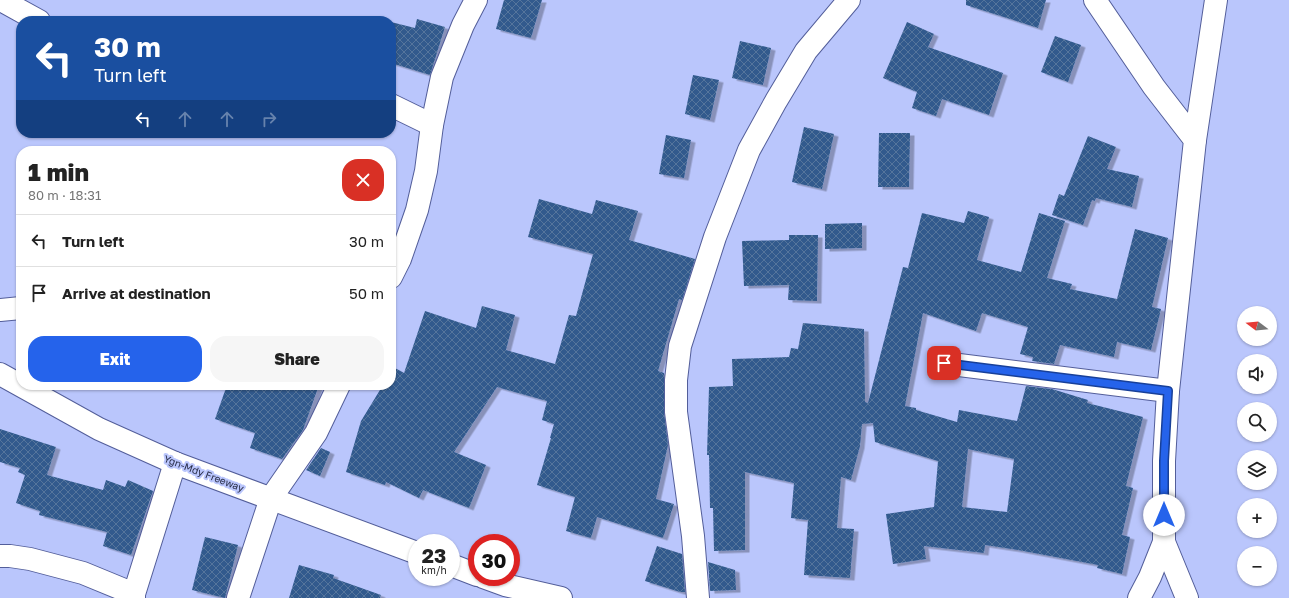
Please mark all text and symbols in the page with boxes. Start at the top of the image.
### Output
text: 30 m [94,30,161,63]
icon: left [28,32,80,84]
text: Turn left [94,64,167,86]
icon: left [132,108,154,130]
icon: ahead [174,108,196,130]
icon: ahead [216,108,238,130]
icon: right [258,108,280,130]
text: 1 min [28,157,89,186]
button: close [342,159,384,201]
text: 80 m · 18:31 [28,187,101,203]
icon: left [28,230,50,252]
text: Turn left [62,232,124,250]
text: 30 m [349,232,384,250]
icon: arrive [28,282,50,304]
text: Arrive at destination [62,284,211,302]
text: 50 m [349,284,384,302]
north arrow [1237,306,1277,346]
map controls [1237,306,1277,586]
button: Exit [28,336,202,382]
button: Share [210,336,384,382]
pin [927,346,961,380]
icon: arrive [933,352,955,374]
button: sound [1237,354,1277,394]
button: search [1237,402,1277,442]
button: layers [1237,450,1277,490]
street label: Ygn-Mdy Freeway [162,452,246,494]
position arrow [1143,494,1185,536]
button: + [1237,498,1277,538]
speed limit sign: 30 [468,534,520,586]
text: 23 [422,543,446,567]
button: − [1237,546,1277,586]
text: km/h [421,564,447,576]

